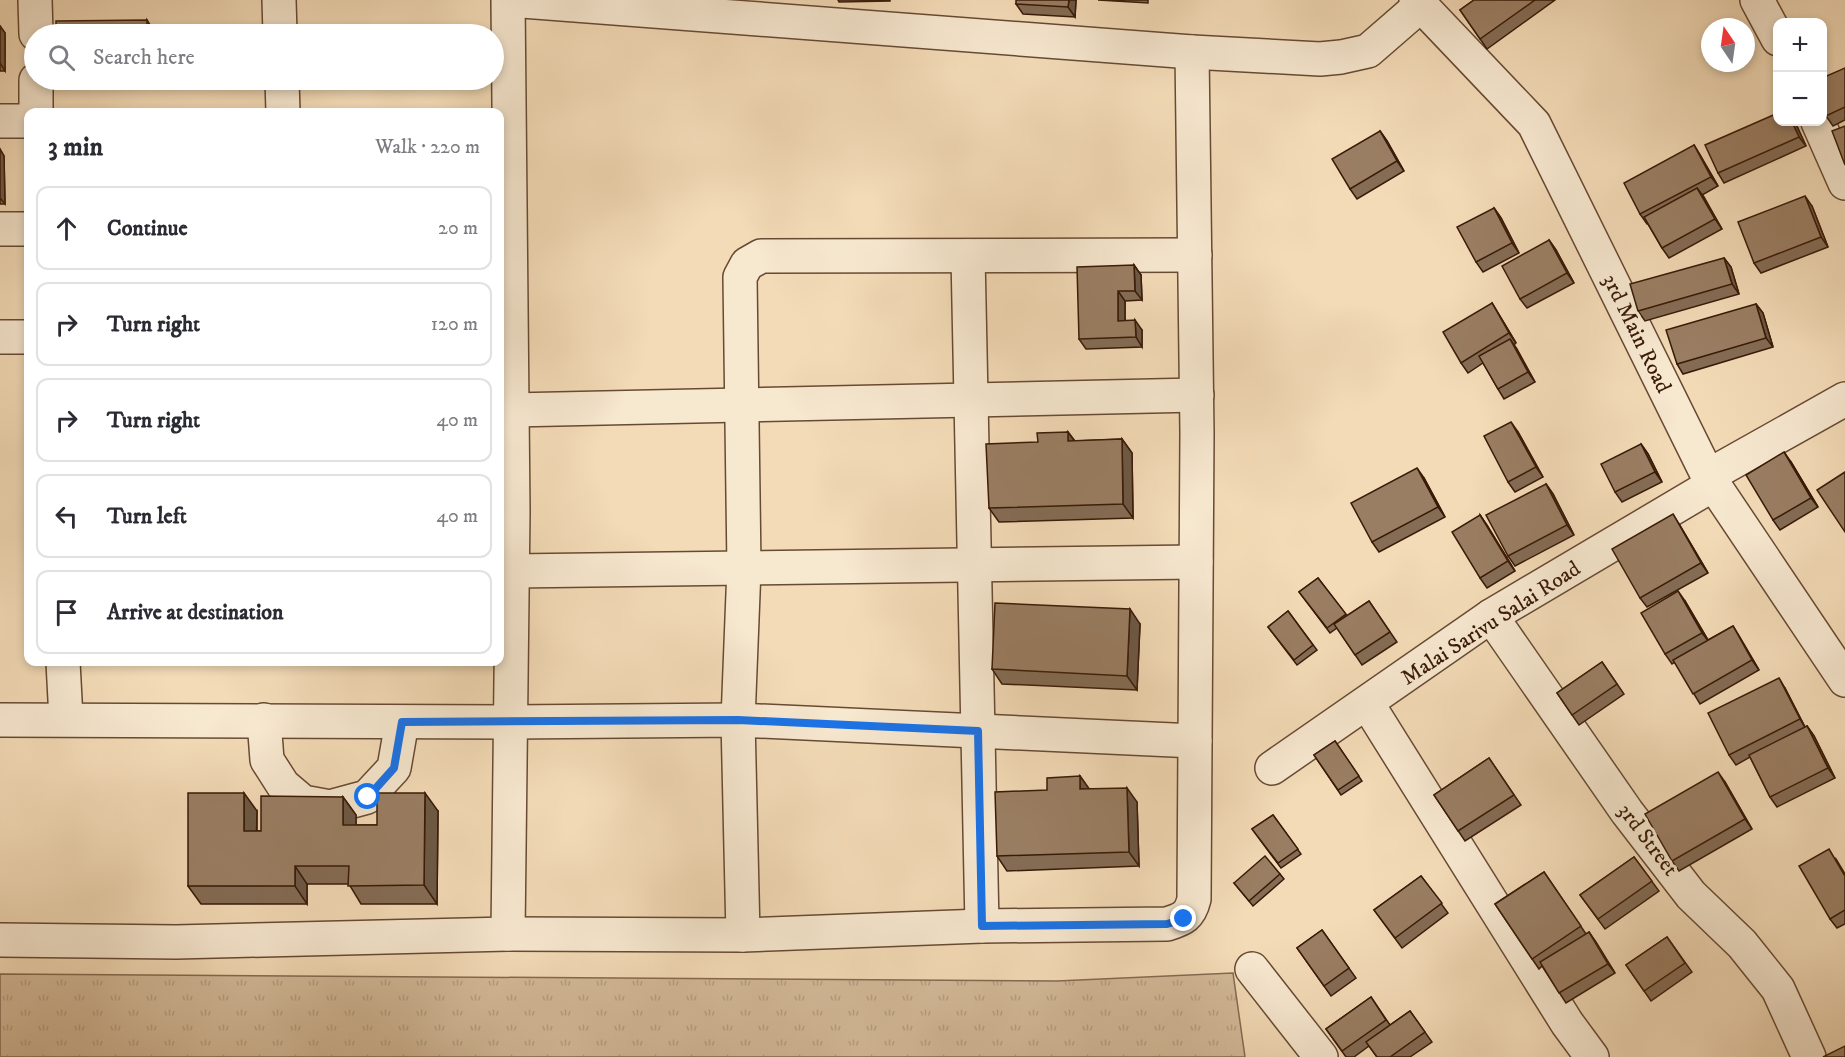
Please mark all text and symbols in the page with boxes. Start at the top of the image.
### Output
north arrow [1701,18,1755,72]
map controls [1773,18,1827,126]
button: + [1773,18,1827,72]
search box [24,24,504,90]
icon: search [45,41,78,74]
text: Search here [93,44,195,71]
button: − [1773,72,1827,126]
text: 3 min [48,131,103,164]
text: Walk · 220 m [375,135,480,160]
icon: ahead [50,212,83,245]
text: Continue [107,215,188,242]
text: 20 m [438,216,478,241]
street label: 3rd Main Road [1596,270,1677,398]
icon: right [50,308,83,341]
text: Turn right [107,311,200,338]
text: 120 m [431,312,478,337]
icon: right [50,404,83,437]
text: Turn right [107,407,200,434]
text: 40 m [436,408,478,433]
icon: left [50,500,83,533]
text: Turn left [107,503,187,530]
text: 40 m [436,504,478,529]
street label: Malai Sarivu Salai Road [1396,555,1586,691]
icon: arrive [50,596,83,629]
text: Arrive at destination [107,599,284,626]
route start [354,783,380,809]
street label: 3rd Street [1612,798,1684,882]
route end [1170,905,1196,931]

